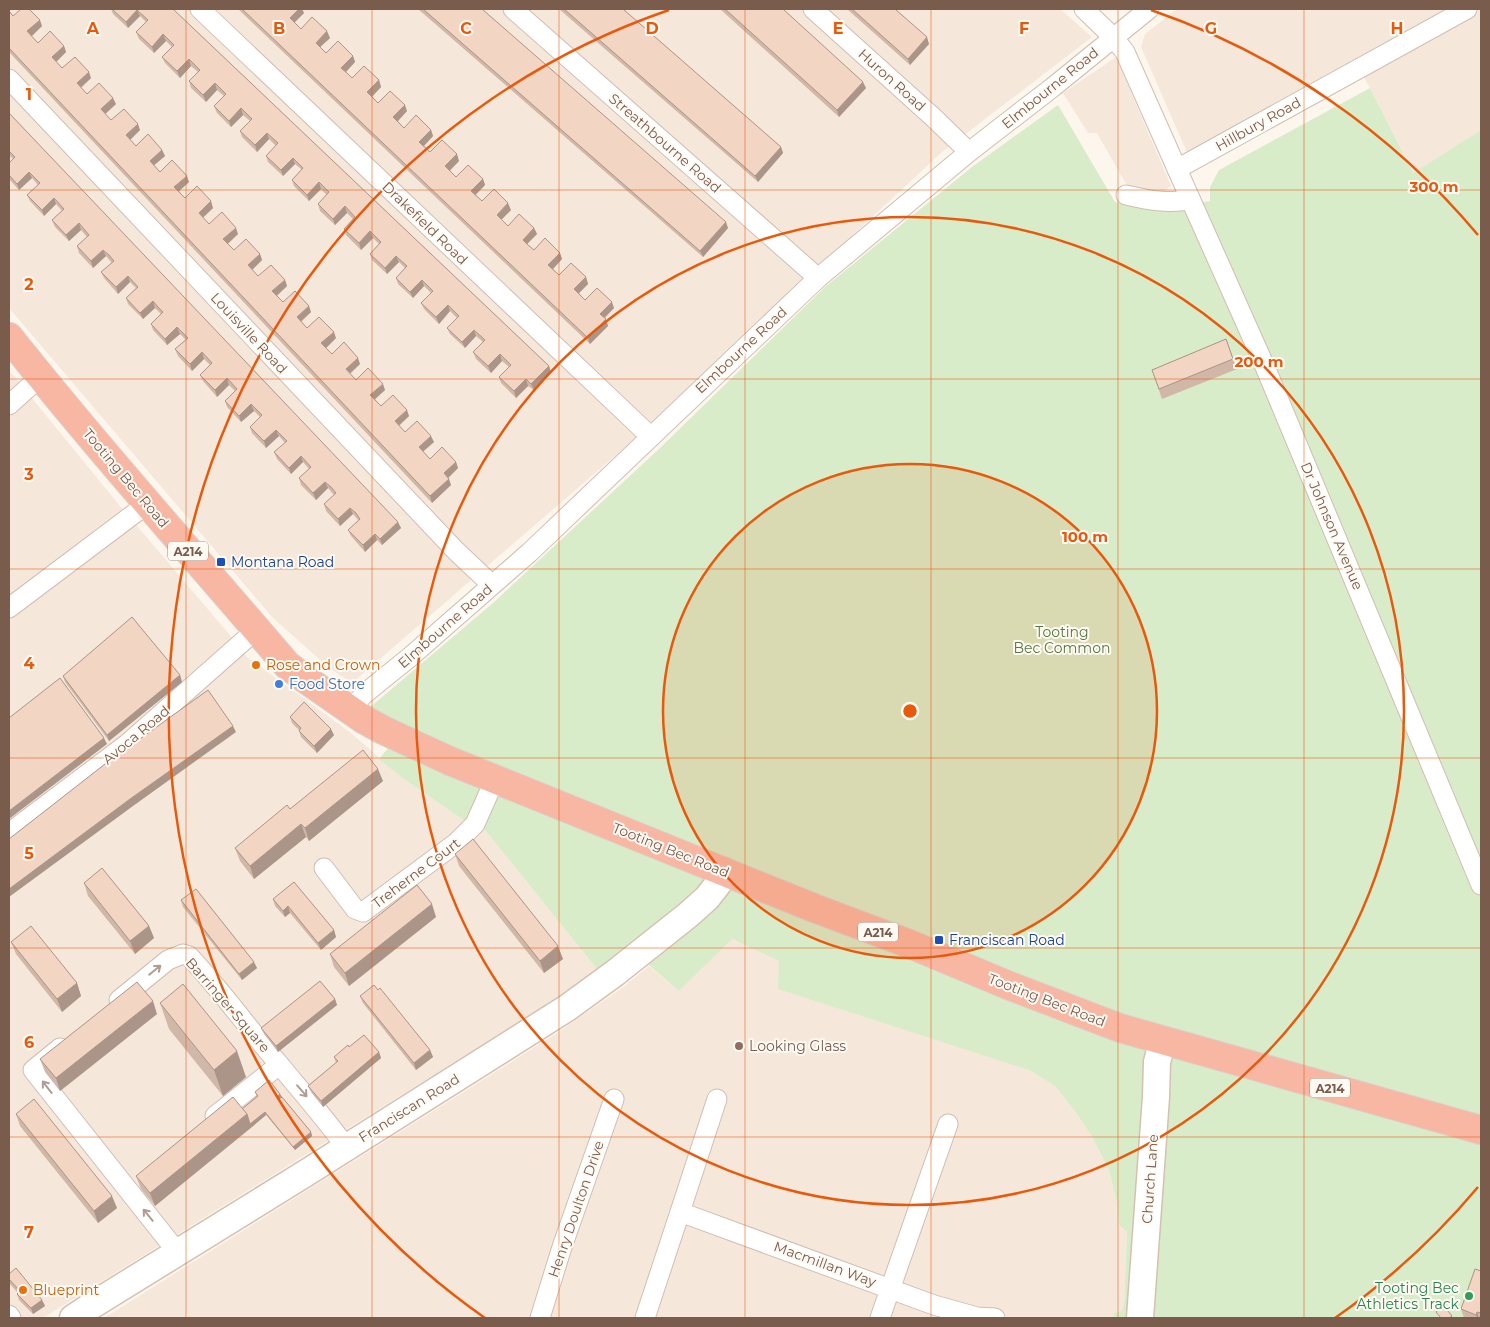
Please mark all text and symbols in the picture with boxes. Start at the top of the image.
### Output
text: A [86,19,100,38]
text: B [273,19,285,38]
text: C [460,19,472,38]
text: D [645,19,659,38]
text: E [833,19,843,38]
text: F [1019,19,1029,38]
text: G [1205,19,1217,38]
text: H [1391,19,1403,38]
street label: Elmbourne Road [998,43,1102,133]
street label: Huron Road [854,45,930,115]
text: 1 [26,85,32,104]
street label: Streathbourne Road [605,89,725,197]
street label: Hillbury Road [1212,93,1304,155]
text: 300 m [1408,177,1459,196]
street label: Drakefield Road [378,178,472,268]
text: 2 [24,275,34,294]
street label: Louisville Road [207,289,291,377]
street label: Elmbourne Road [691,303,791,397]
text: 200 m [1234,352,1284,371]
street label: Tooting Bec Road [79,425,173,531]
street label: Dr Johnson Avenue [1297,459,1367,593]
text: 3 [23,465,34,484]
text: 100 m [1062,527,1108,546]
road number: A214 [168,542,208,560]
place label: Montana Road [231,553,334,571]
marker: Montana Road [215,556,227,568]
street label: Elmbourne Road [394,580,496,672]
park label: Tooting Bec Common [1014,623,1110,657]
text: 4 [23,654,35,673]
place label: Rose and Crown [266,656,380,674]
marker: Rose and Crown [250,659,262,671]
place label: Food Store [289,675,365,693]
marker: Food Store [273,678,285,690]
street label: Avoca Road [99,702,173,768]
centre of rings [901,702,919,720]
street label: Tooting Bec Road [610,818,732,882]
street label: Treherne Court [368,834,464,912]
text: 5 [24,844,34,863]
road number: A214 [858,922,898,942]
place label: Franciscan Road [949,931,1065,949]
marker: Franciscan Road [933,934,945,946]
street label: Barringer Square [182,954,274,1056]
one-way arrow [149,965,162,976]
street label: Tooting Bec Road [986,969,1108,1031]
text: 6 [24,1033,34,1052]
place label: Looking Glass [749,1037,846,1055]
marker: Looking Glass [733,1040,745,1052]
street label: Franciscan Road [355,1070,463,1146]
road number: A214 [1310,1078,1350,1098]
one-way arrow [41,1081,52,1094]
one-way arrow [296,1085,307,1098]
street label: Church Lane [1138,1134,1162,1224]
street label: Henry Doulton Drive [544,1138,608,1280]
one-way arrow [142,1209,153,1222]
text: 7 [24,1223,34,1242]
street label: Macmillan Way [771,1237,879,1291]
place label: Tooting Bec Athletics Track [1357,1279,1460,1313]
place label: Blueprint [33,1281,99,1299]
marker: Blueprint [17,1284,29,1296]
marker: Tooting Bec Athletics Track [1463,1290,1475,1302]

